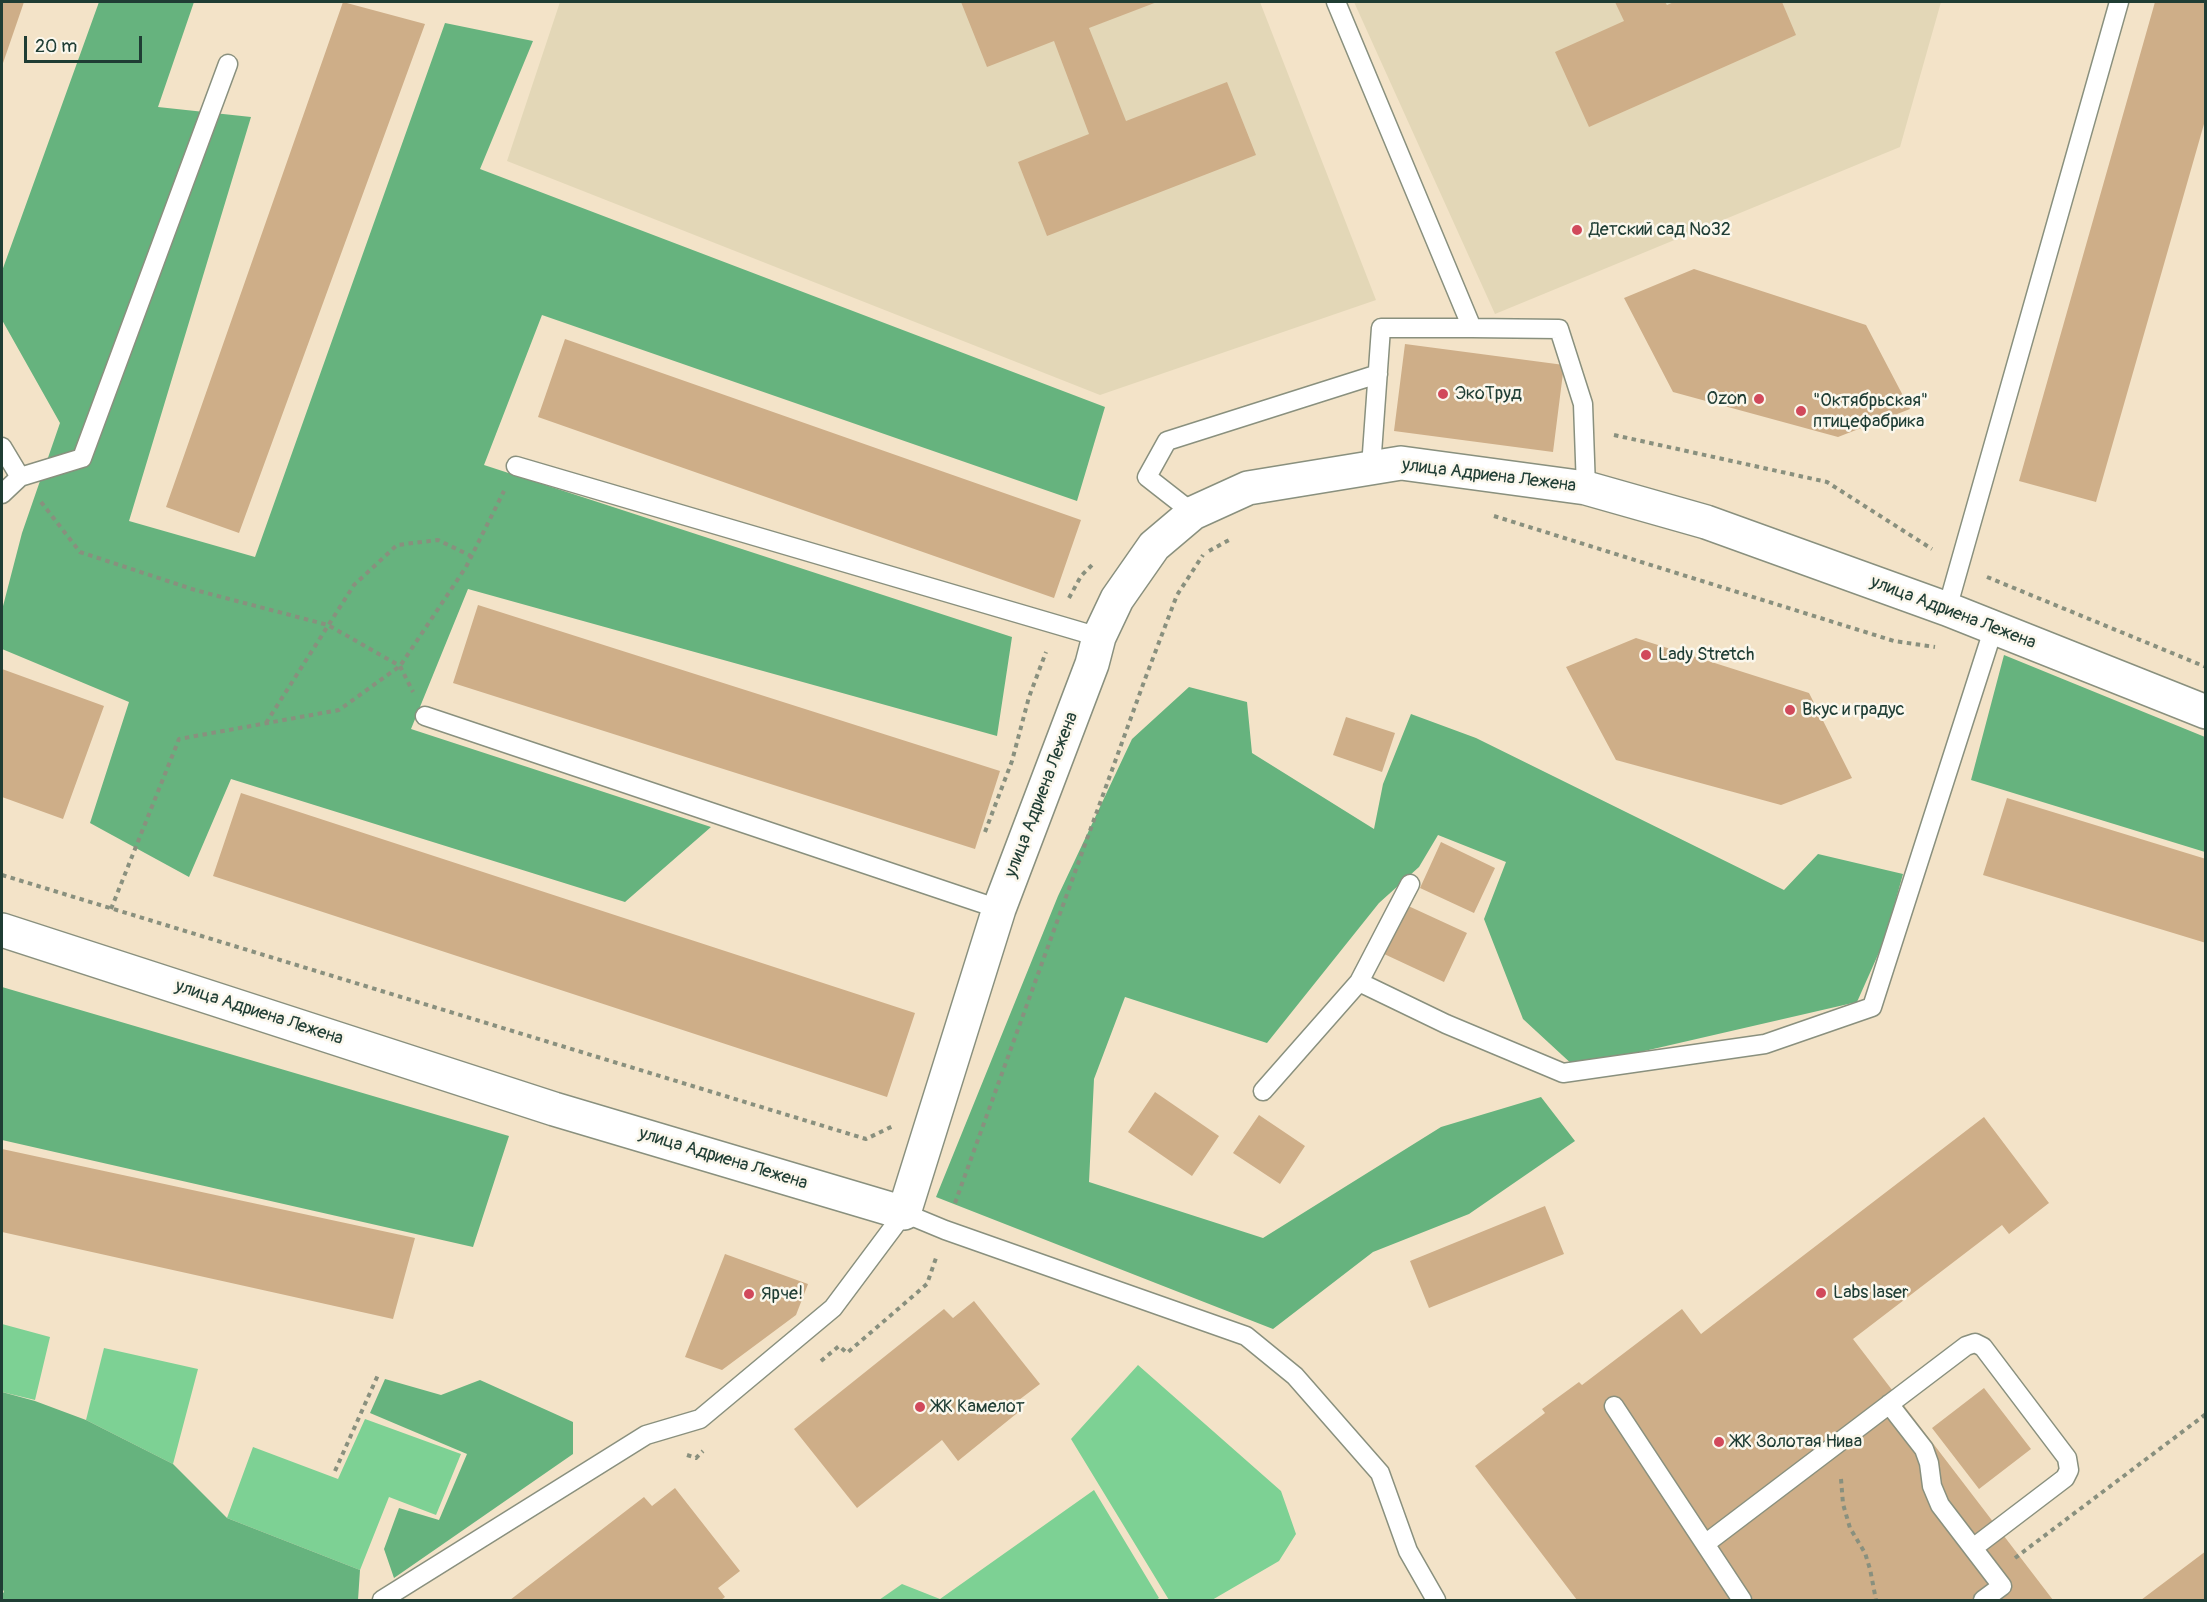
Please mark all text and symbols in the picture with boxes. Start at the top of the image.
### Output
scale bar [27,24,146,62]
text: 20 m [35,35,77,58]
place label: Детский сад №32 [1589,219,1731,241]
marker: Детский сад №32 [1570,223,1584,237]
place label: ЭкоТруд [1455,383,1522,405]
marker: ЭкоТруд [1436,387,1450,401]
place label: Ozon [1707,388,1747,410]
place label: "Октябрьская" птицефабрика [1813,390,1928,432]
marker: Ozon [1752,392,1766,406]
marker: "Октябрьская" птицефабрика [1794,404,1808,418]
street label: улица Адриена Лежена [1401,455,1577,497]
street label: улица Адриена Лежена [1867,572,2039,654]
place label: Lady Stretch [1658,644,1754,666]
marker: Lady Stretch [1639,648,1653,662]
place label: Вкус и градус [1802,699,1905,721]
marker: Вкус и градус [1783,703,1797,717]
street label: улица Адриена Лежена [1001,709,1083,881]
street label: улица Адриена Лежена [172,976,346,1050]
street label: улица Адриена Лежена [636,1123,810,1195]
place label: Labs laser [1833,1282,1908,1304]
place label: Ярче! [761,1283,803,1305]
marker: Labs laser [1814,1286,1828,1300]
marker: Ярче! [742,1287,756,1301]
place label: ЖК Камелот [932,1396,1025,1418]
marker: ЖК Камелот [913,1400,927,1414]
place label: ЖК Золотая Нива [1731,1431,1862,1453]
marker: ЖК Золотая Нива [1712,1435,1726,1449]

